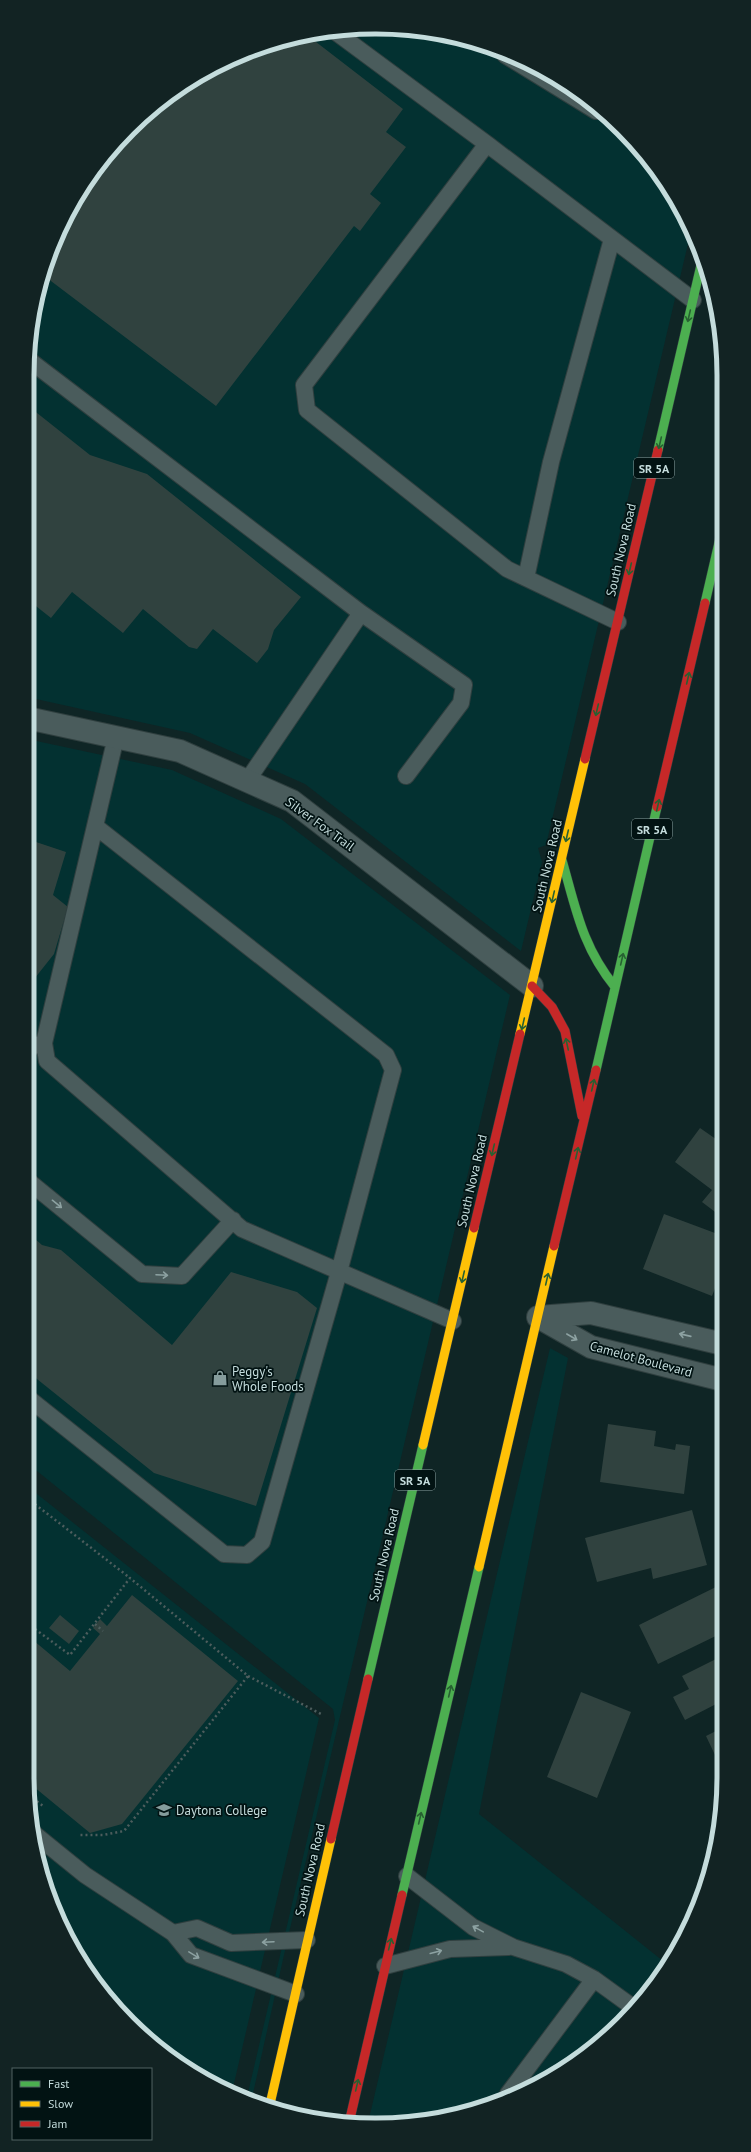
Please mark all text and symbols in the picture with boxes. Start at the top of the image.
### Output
one-way arrow [685,309,692,322]
one-way arrow [655,436,663,449]
road number: SR 5A [634,458,674,478]
street label: South Nova Road [602,502,640,598]
one-way arrow [626,563,634,576]
one-way arrow [684,672,692,685]
one-way arrow [593,703,601,716]
street label: Silver Fox Trail [282,793,358,855]
one-way arrow [655,799,662,812]
street label: South Nova Road [528,818,566,914]
road number: SR 5A [632,819,672,839]
one-way arrow [563,829,571,842]
one-way arrow [549,890,556,903]
one-way arrow [618,952,626,965]
one-way arrow [518,1017,526,1030]
one-way arrow [563,1038,571,1051]
one-way arrow [589,1079,597,1092]
street label: South Nova Road [453,1133,491,1229]
one-way arrow [489,1143,496,1156]
one-way arrow [573,1147,581,1160]
one-way arrow [52,1200,63,1209]
one-way arrow [459,1270,467,1283]
one-way arrow [155,1271,168,1279]
one-way arrow [544,1273,551,1286]
one-way arrow [679,1331,692,1338]
one-way arrow [566,1333,578,1341]
street label: Camelot Boulevard [588,1337,694,1381]
place label: Peggy's Whole Foods [232,1363,304,1395]
shop icon: Peggy's Whole Foods [211,1369,229,1387]
road number: SR 5A [395,1470,435,1490]
street label: South Nova Road [365,1507,403,1603]
one-way arrow [447,1685,455,1698]
school or university icon: Daytona College [155,1801,173,1819]
place label: Daytona College [176,1802,267,1819]
one-way arrow [417,1812,425,1825]
street label: South Nova Road [291,1822,329,1918]
one-way arrow [472,1925,484,1933]
one-way arrow [262,1938,275,1945]
one-way arrow [387,1938,395,1951]
one-way arrow [429,1948,442,1955]
one-way arrow [188,1951,200,1959]
legend [12,2068,152,2140]
text: Fast [48,2076,69,2091]
one-way arrow [354,2078,362,2091]
text: Slow [48,2096,73,2111]
text: Jam [47,2116,67,2131]

